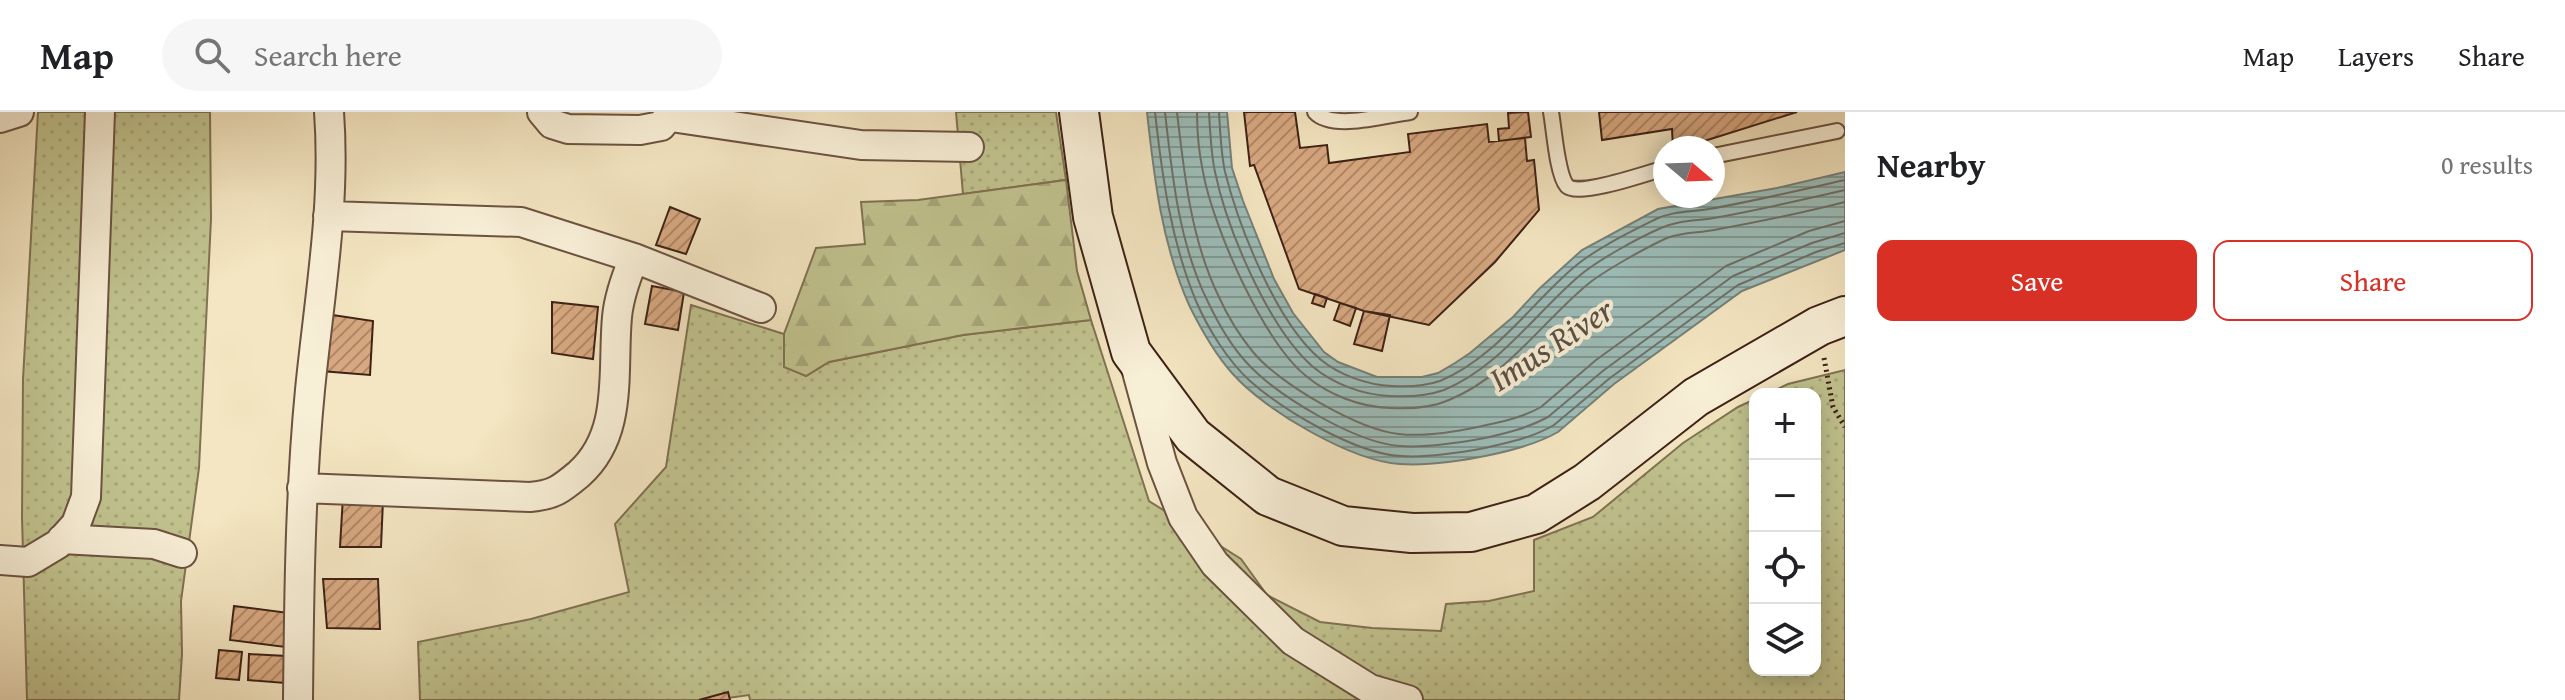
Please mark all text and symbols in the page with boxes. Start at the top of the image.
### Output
search box [162,19,722,91]
text: Map [40,27,114,83]
icon: search [190,33,234,77]
text: Search here [254,33,402,77]
text: Map [2243,35,2294,76]
text: Layers [2338,35,2414,76]
text: Share [2458,35,2525,76]
north arrow [1653,136,1725,208]
text: Nearby [1877,140,1986,189]
text: 0 results [2441,145,2533,184]
button: Save [1877,240,2197,321]
button: Share [2213,240,2533,321]
water label: Imus River [1479,284,1624,402]
map controls [1749,388,1821,676]
button: + [1749,388,1821,460]
button: − [1749,460,1821,532]
button: locate [1749,532,1821,604]
button: layers [1749,604,1821,676]

